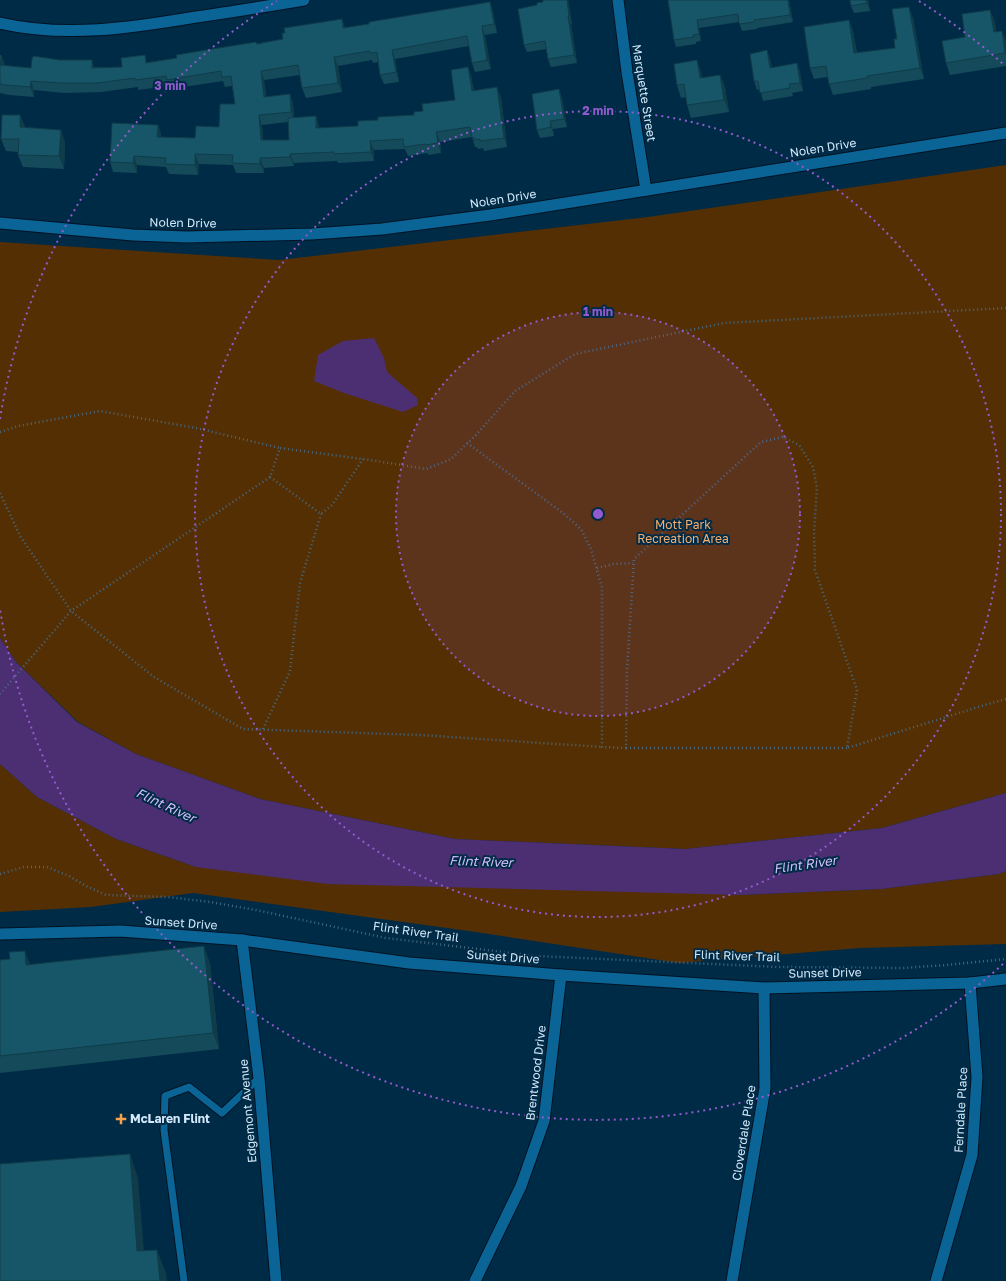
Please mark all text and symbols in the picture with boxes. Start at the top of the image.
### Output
street label: Marquette Street [629,43,660,143]
text: 3 min [154,78,186,93]
text: 2 min [582,103,614,118]
street label: Nolen Drive [789,135,857,160]
street label: Nolen Drive [469,186,537,211]
street label: Nolen Drive [149,214,217,231]
text: 1 min [583,304,613,319]
centre of rings [591,507,605,521]
park label: Mott Park Recreation Area [637,517,729,546]
water label: Flint River [134,784,200,827]
water label: Flint River [772,851,840,876]
water label: Flint River [449,852,515,870]
street label: Sunset Drive [144,912,218,933]
street label: Flint River Trail [372,918,460,945]
street label: Sunset Drive [466,946,540,967]
street label: Flint River Trail [694,946,781,965]
street label: Sunset Drive [788,964,862,981]
street label: Brentwood Drive [522,1024,549,1121]
street label: Edgemont Avenue [235,1058,260,1164]
street label: Ferndale Place [951,1067,970,1153]
street label: Cloverdale Place [729,1084,758,1182]
place label: McLaren Flint [130,1111,210,1126]
marker: McLaren Flint [115,1113,127,1125]

